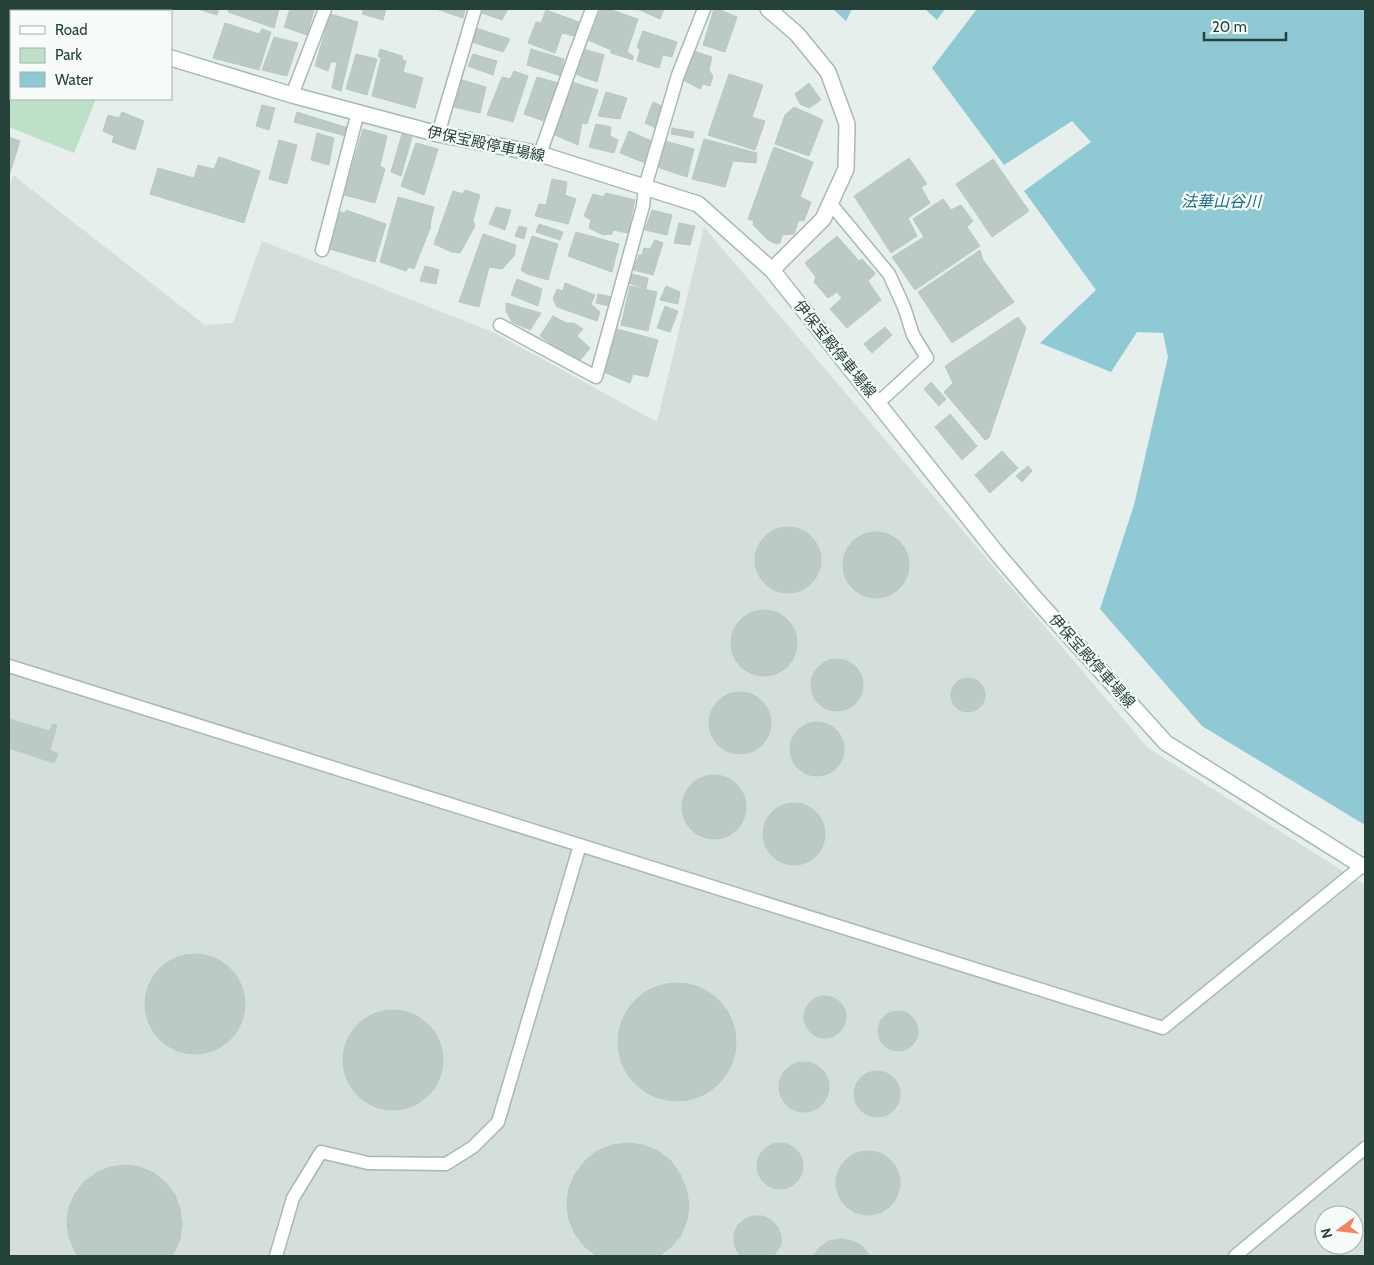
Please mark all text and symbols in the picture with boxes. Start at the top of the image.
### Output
legend [10,10,172,100]
scale bar [1204,10,1286,42]
text: 20 m [1212,18,1247,36]
text: Road [55,21,88,39]
text: Park [55,46,82,64]
text: Water [55,71,93,89]
street label: 伊保宝殿停車場線 [425,123,547,165]
water label: 法華山谷川 [1181,192,1263,211]
street label: 伊保宝殿停車場線 [790,297,880,401]
street label: 伊保宝殿停車場線 [1045,610,1139,712]
north arrow [1314,1205,1364,1255]
text: N [1316,1226,1336,1240]

